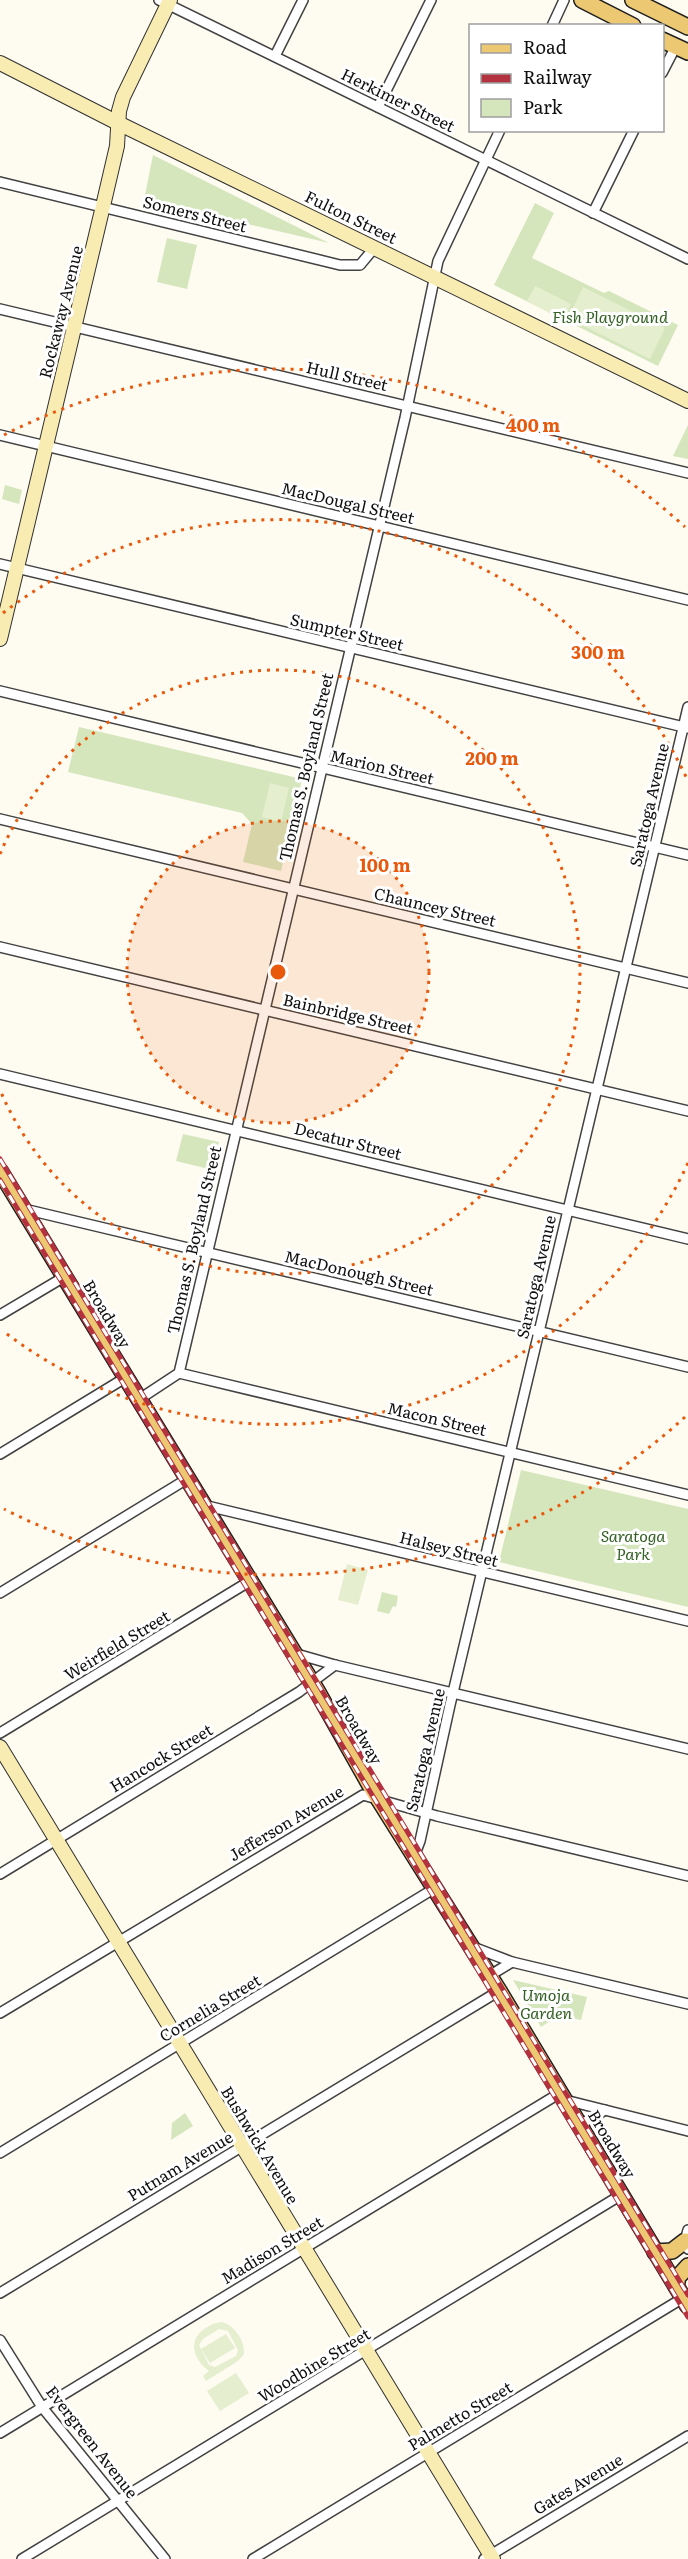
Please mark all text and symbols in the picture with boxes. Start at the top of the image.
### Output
legend [469,24,664,132]
text: Road [523,33,567,60]
street label: Herkimer Street [338,61,460,137]
text: Railway [523,63,592,90]
text: Park [523,93,564,120]
street label: Fulton Street [301,183,402,249]
street label: Somers Street [141,189,250,238]
street label: Rockaway Avenue [32,243,88,381]
park label: Fish Playground [552,304,669,328]
street label: Hull Street [304,354,391,396]
text: 400 m [506,411,560,438]
street label: MacDougal Street [279,475,418,529]
street label: Sumpter Street [288,606,407,656]
text: 300 m [571,638,625,665]
street label: Thomas S. Boyland Street [272,670,339,863]
street label: Saratoga Avenue [622,741,674,869]
street label: Marion Street [328,742,437,790]
text: 200 m [465,744,519,771]
text: 100 m [359,851,411,878]
street label: Chauncey Street [372,880,499,932]
centre of rings [268,962,288,982]
street label: Bainbridge Street [281,986,416,1040]
street label: Decatur Street [292,1115,405,1165]
street label: Thomas S. Boyland Street [160,1143,227,1336]
street label: Saratoga Avenue [509,1213,561,1341]
street label: MacDonough Street [282,1243,436,1301]
street label: Broadway [78,1275,138,1353]
street label: Macon Street [385,1395,490,1441]
park label: Saratoga Park [601,1523,666,1565]
street label: Halsey Street [397,1524,502,1572]
street label: Weirfield Street [59,1603,174,1685]
street label: Saratoga Avenue [398,1686,450,1814]
street label: Broadway [330,1691,390,1769]
street label: Hancock Street [104,1717,217,1797]
street label: Jefferson Avenue [224,1778,347,1866]
street label: Cornelia Street [154,1967,265,2047]
park label: Umoja Garden [520,1982,573,2024]
street label: Bushwick Avenue [216,2081,306,2208]
street label: Broadway [583,2105,643,2183]
street label: Putnam Avenue [122,2124,237,2206]
street label: Madison Street [216,2209,328,2289]
street label: Woodbine Street [253,2321,375,2407]
street label: Palmetto Street [403,2374,517,2456]
street label: Evergreen Avenue [41,2380,145,2503]
street label: Gates Avenue [528,2447,627,2519]

